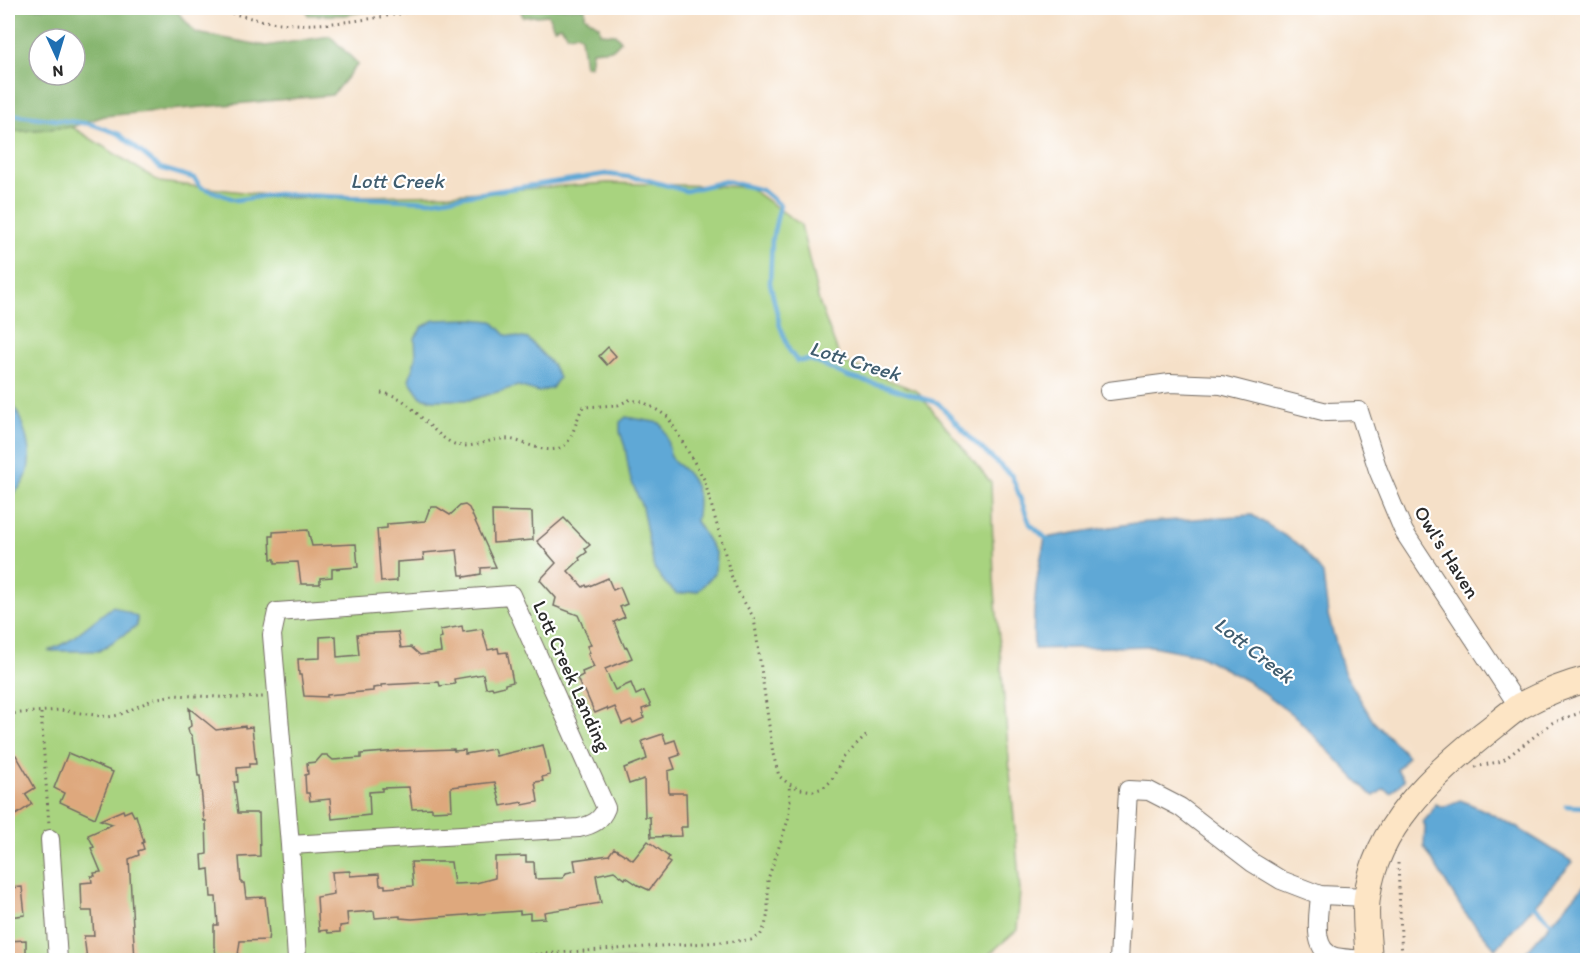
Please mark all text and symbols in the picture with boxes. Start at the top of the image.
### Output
north arrow [27,27,87,87]
text: N [52,62,64,81]
water label: Lott Creek [350,168,445,193]
water label: Lott Creek [807,335,905,387]
street label: Owl's Haven [1409,501,1485,603]
street label: Lott Creek Landing [528,597,616,756]
water label: Lott Creek [1210,611,1300,689]

